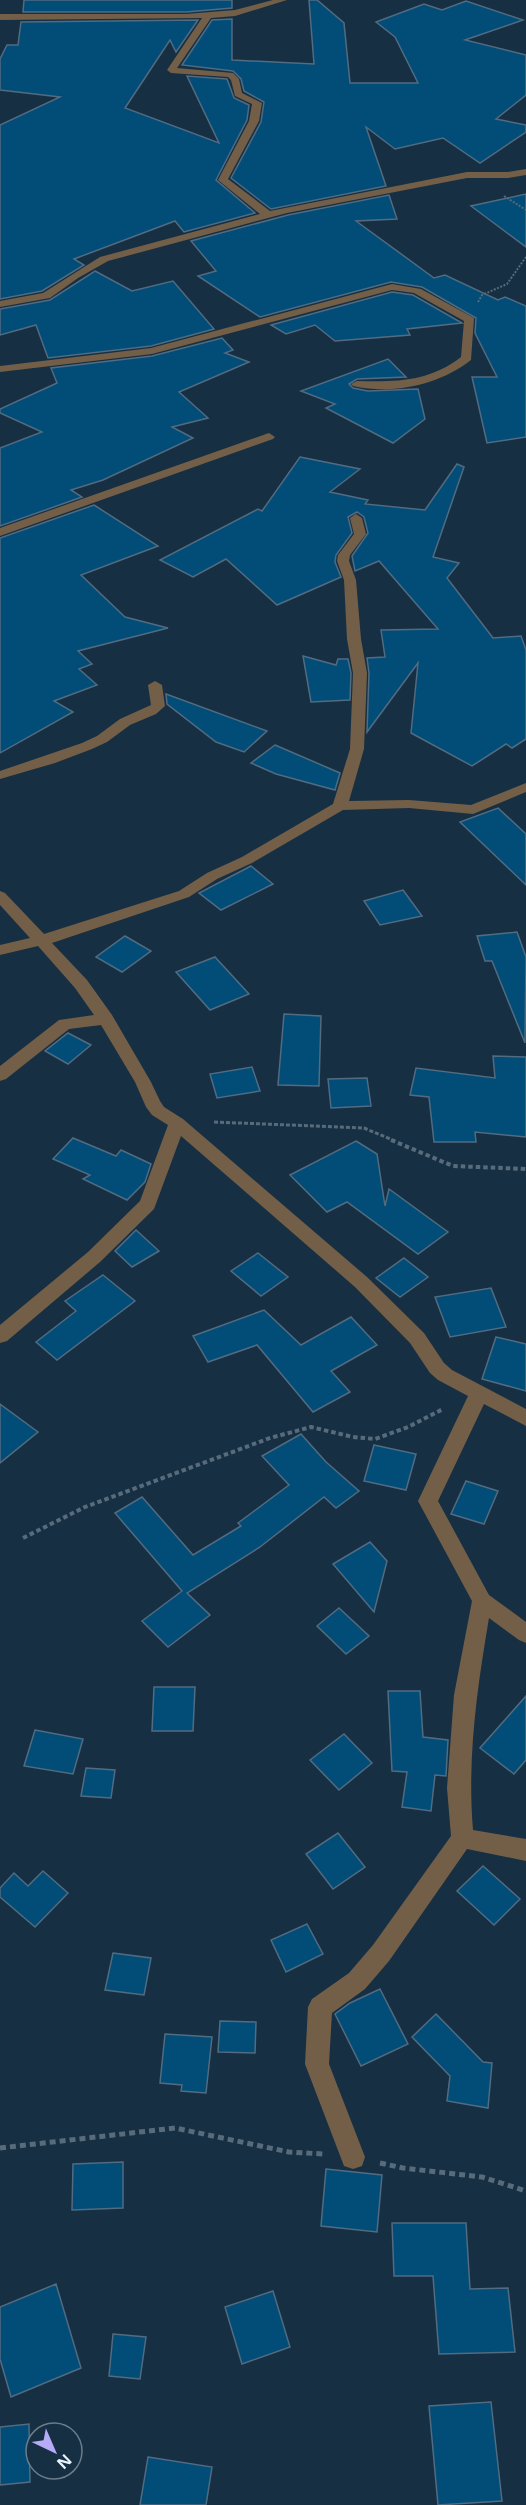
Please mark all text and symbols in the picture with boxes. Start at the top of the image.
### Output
north arrow [24,2421,84,2481]
text: N [52,2449,77,2474]

